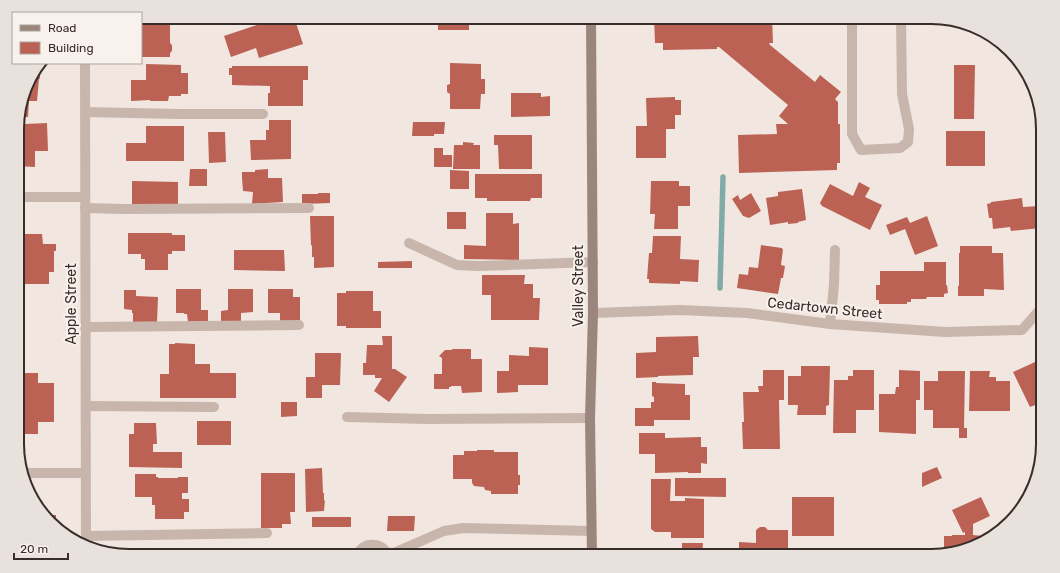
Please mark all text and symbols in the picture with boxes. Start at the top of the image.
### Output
legend [12,12,142,64]
text: Road [48,21,76,35]
text: Building [48,41,94,55]
street label: Valley Street [570,245,587,327]
street label: Apple Street [63,263,80,345]
street label: Cedartown Street [767,294,884,323]
scale bar [14,535,68,561]
text: 20 m [20,542,48,556]

